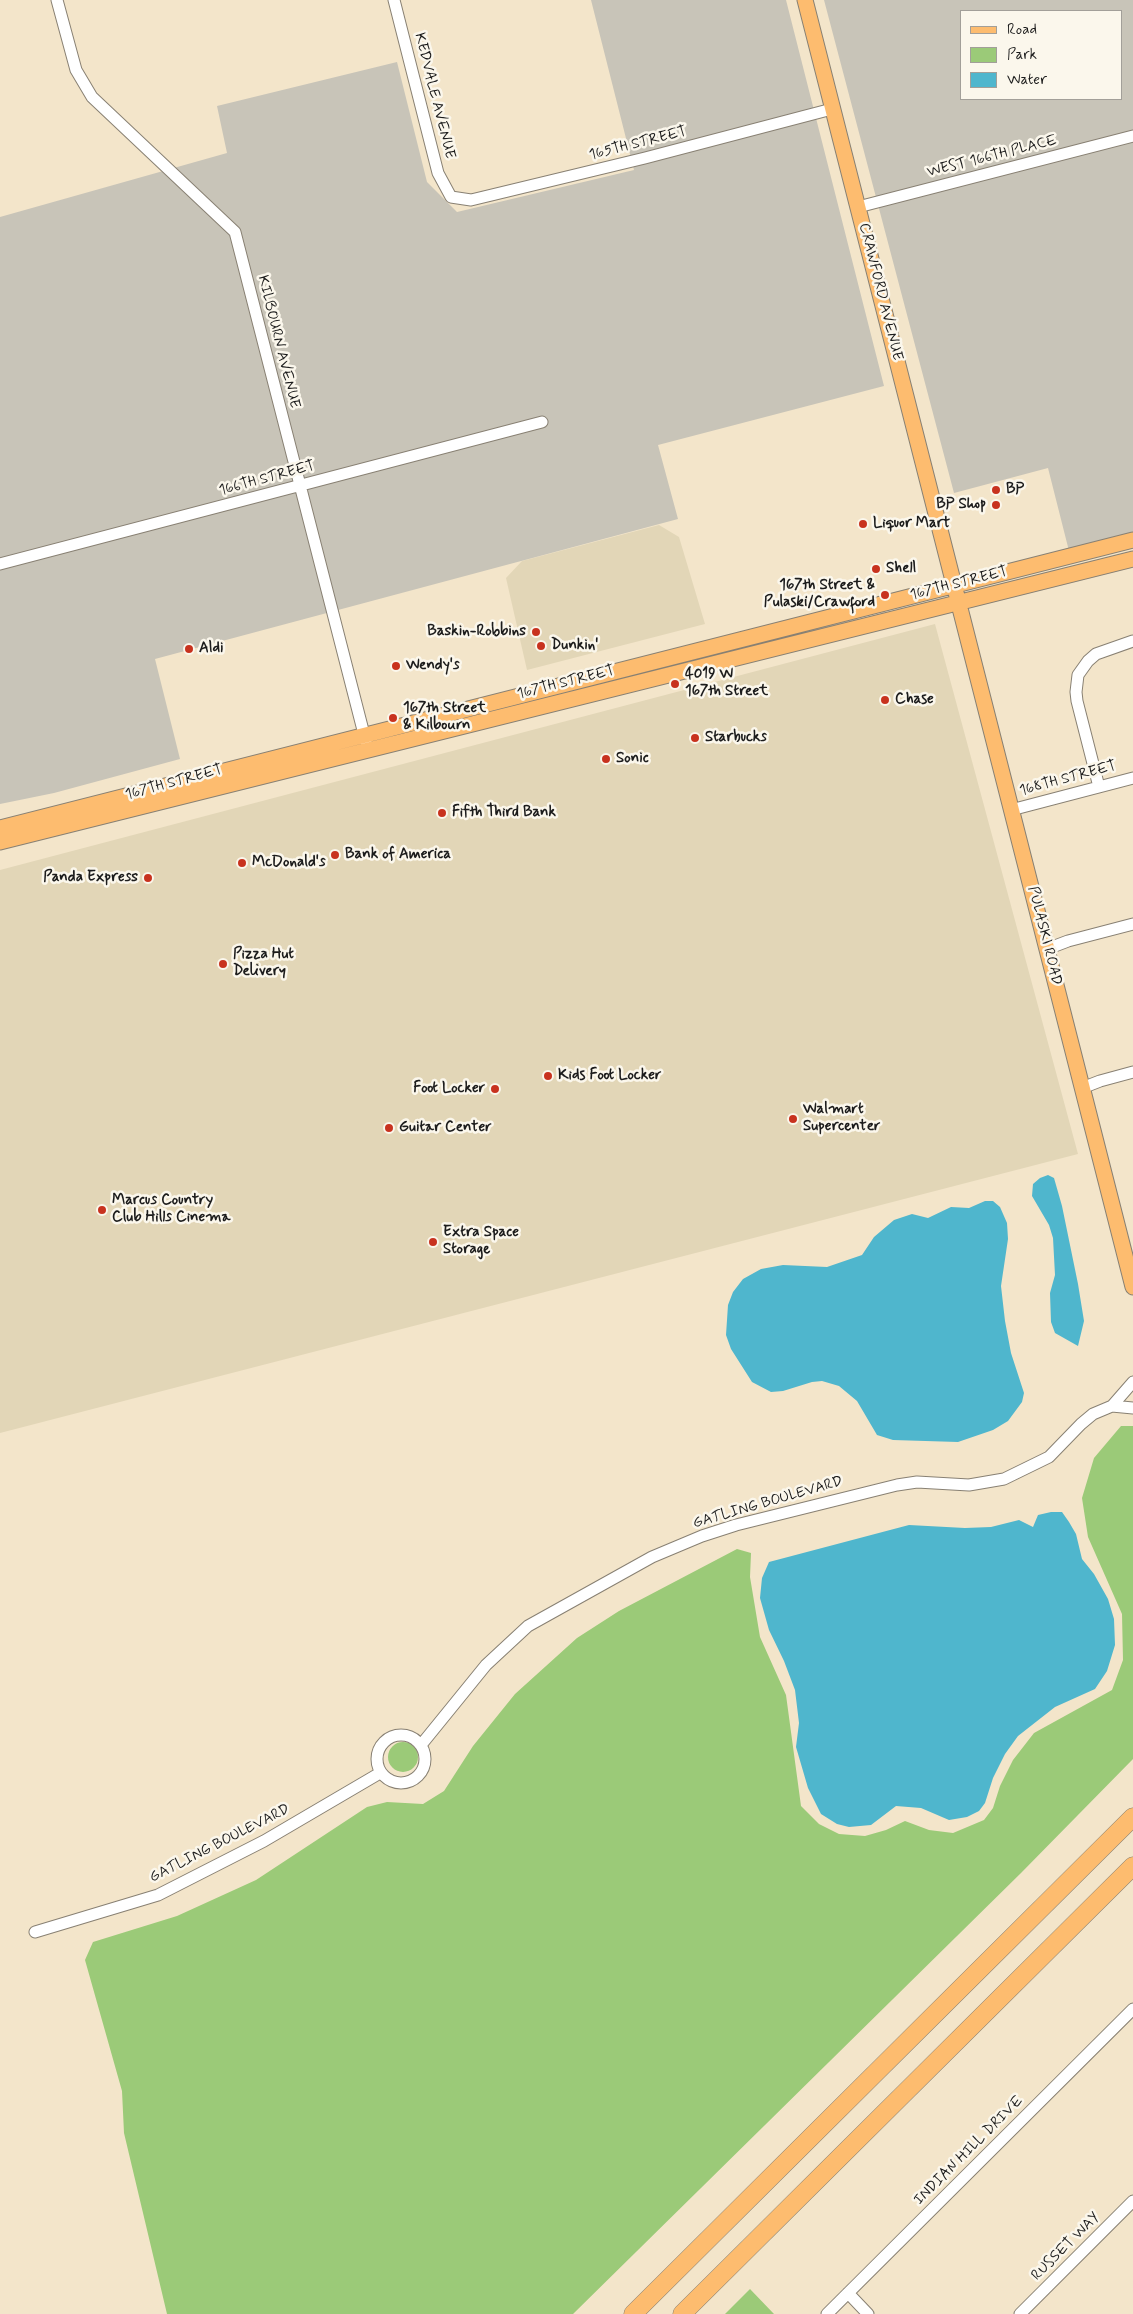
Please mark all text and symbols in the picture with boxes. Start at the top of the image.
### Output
legend [960,10,1123,100]
text: Road [1007,20,1037,40]
street label: KEDVALE AVENUE [410,31,458,161]
text: Park [1007,45,1037,65]
text: Water [1007,70,1047,90]
street label: 165TH STREET [587,123,689,165]
street label: WEST 166TH PLACE [925,132,1059,182]
street label: CRAWFORD AVENUE [854,221,906,363]
street label: KILBOURN AVENUE [253,273,303,411]
street label: 166TH STREET [217,458,317,500]
place label: BP [1006,481,1024,499]
marker: BP [990,484,1002,496]
place label: BP Shop [936,496,986,514]
marker: BP Shop [990,499,1002,511]
place label: Liquor Mart [873,515,950,533]
marker: Liquor Mart [857,518,869,530]
place label: Shell [886,560,916,578]
marker: Shell [870,563,882,575]
street label: 167TH STREET [908,563,1010,605]
place label: 167th Street & Pulaski/Crawford [764,577,875,612]
marker: 167th Street & Pulaski/Crawford [879,589,891,601]
place label: Baskin-Robbins [427,623,526,641]
marker: Baskin-Robbins [530,626,542,638]
place label: Dunkin' [551,637,599,655]
place label: Aldi [199,640,224,658]
marker: Dunkin' [535,640,547,652]
marker: Aldi [183,643,195,655]
place label: Wendy's [406,657,460,675]
marker: Wendy's [390,660,402,672]
street label: 167TH STREET [515,662,617,704]
place label: 4019 W 167th Street [685,666,768,701]
marker: 4019 W 167th Street [669,678,681,690]
place label: Chase [895,691,934,709]
marker: Chase [879,694,891,706]
place label: 167th Street & Kilbourn [403,700,486,735]
marker: 167th Street & Kilbourn [387,712,399,724]
place label: Starbucks [705,729,767,747]
marker: Starbucks [689,732,701,744]
place label: Sonic [616,750,649,768]
marker: Sonic [600,753,612,765]
street label: 168TH STREET [1017,757,1119,801]
street label: 167TH STREET [123,761,225,805]
place label: Fifth Third Bank [452,804,556,822]
marker: Fifth Third Bank [436,807,448,819]
place label: Bank of America [345,846,451,864]
marker: Bank of America [329,849,341,861]
place label: McDonald's [252,854,326,872]
marker: McDonald's [236,857,248,869]
place label: Panda Express [43,869,138,887]
marker: Panda Express [142,872,154,884]
street label: PULASKI ROAD [1023,885,1065,987]
place label: Pizza Hut Delivery [233,946,294,981]
marker: Pizza Hut Delivery [217,958,229,970]
place label: Kids Foot Locker [558,1067,661,1085]
marker: Kids Foot Locker [542,1070,554,1082]
place label: Foot Locker [413,1080,485,1098]
marker: Foot Locker [489,1083,501,1095]
place label: Walmart Supercenter [803,1101,880,1136]
marker: Walmart Supercenter [787,1113,799,1125]
place label: Guitar Center [399,1119,491,1137]
marker: Guitar Center [383,1122,395,1134]
place label: Marcus Country Club Hills Cinema [112,1192,231,1227]
marker: Marcus Country Club Hills Cinema [96,1204,108,1216]
place label: Extra Space Storage [443,1224,519,1259]
marker: Extra Space Storage [427,1236,439,1248]
street label: GATLING BOULEVARD [691,1473,845,1533]
street label: GATLING BOULEVARD [147,1801,293,1887]
street label: INDIAN HILL DRIVE [911,2093,1027,2209]
street label: RUSSET WAY [1028,2209,1104,2285]

